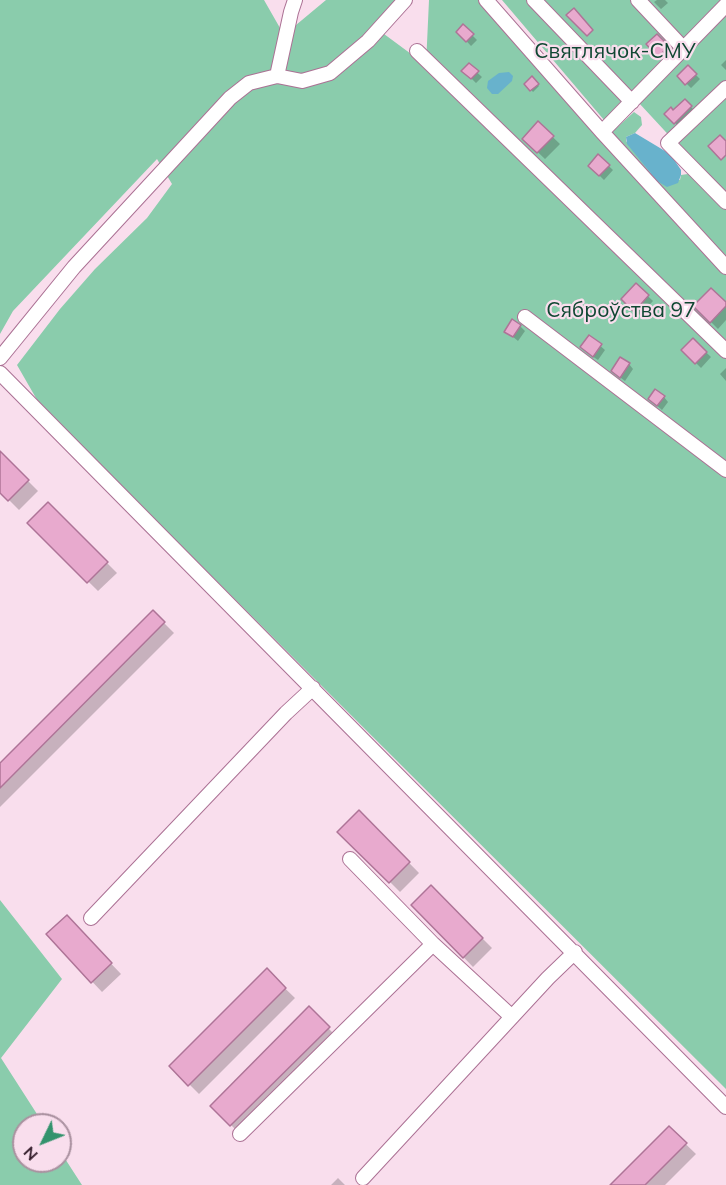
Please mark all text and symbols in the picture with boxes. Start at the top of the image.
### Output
park label: Святлячок-СМУ [534,39,696,65]
park label: Сяброўства 97 [546,298,696,324]
north arrow [12,1113,72,1173]
text: N [19,1143,42,1165]

